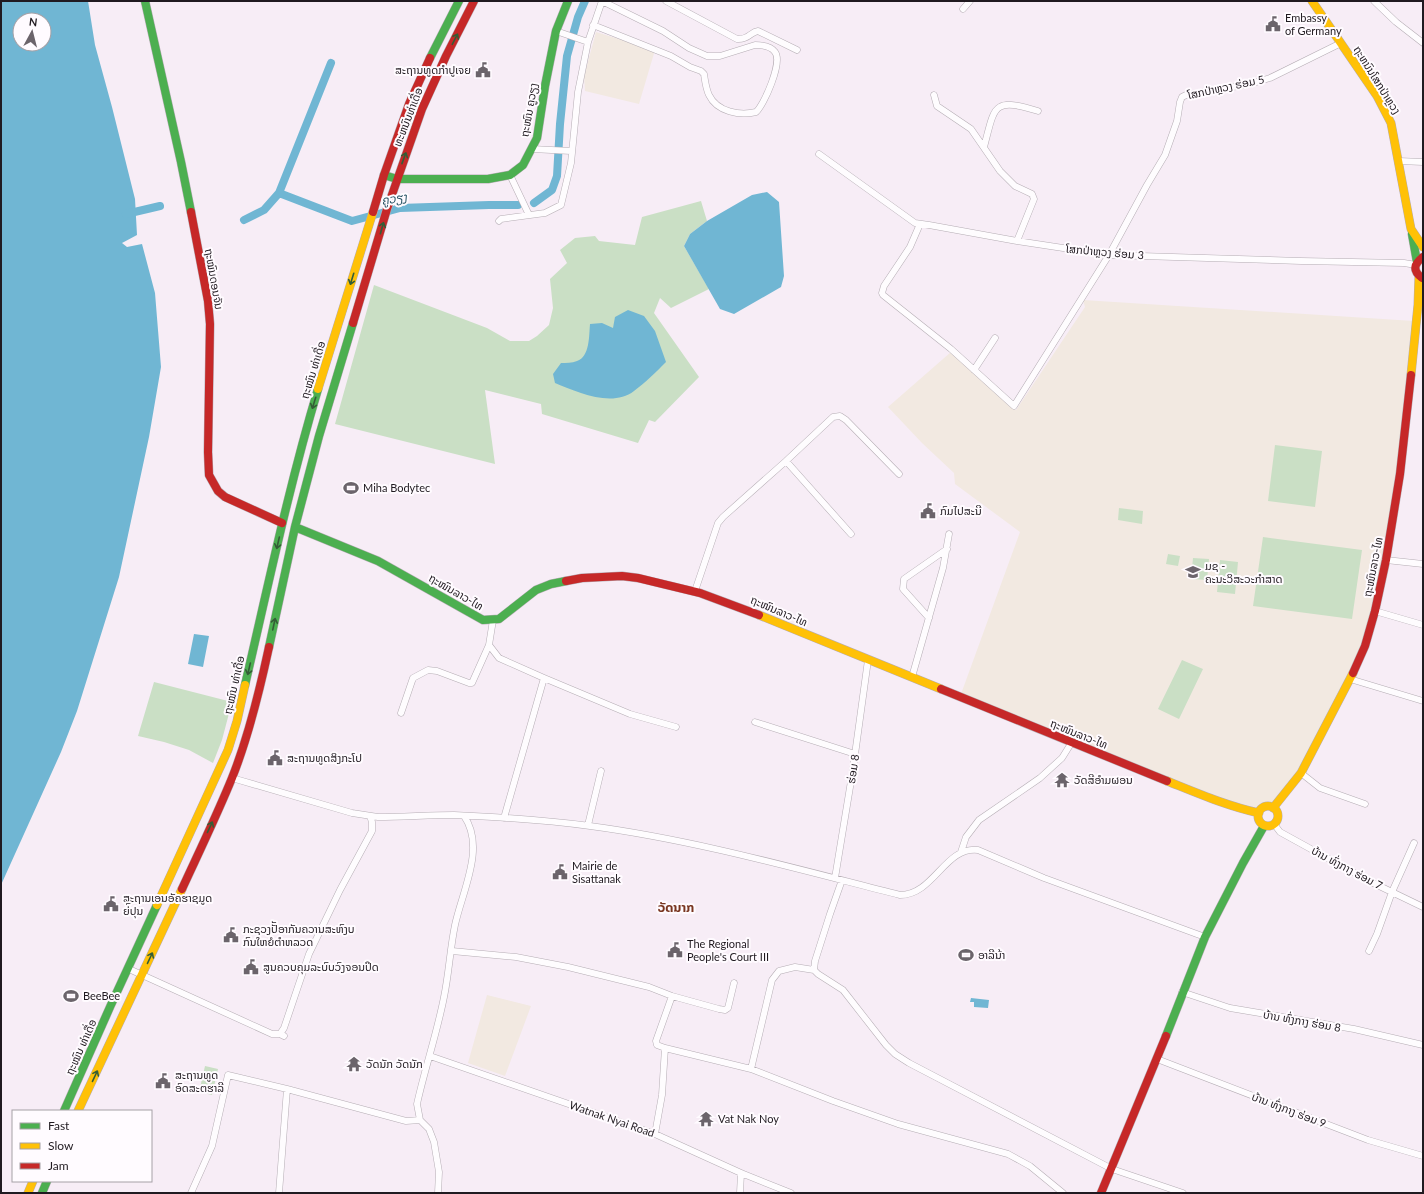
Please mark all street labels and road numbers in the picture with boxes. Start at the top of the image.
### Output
street label: ຖະຫນົນໂສກປ່າຫຼວງ [1350,43,1404,117]
street label: ໂສກປ່າຫຼວງ ຮ່ອມ 5 [1185,72,1266,102]
street label: ຖະໜົນ ຄູວຽງ [517,82,541,138]
street label: ທະຫນົນທ່າເດື່ອ [389,85,425,148]
street label: ໂສກປ່າຫຼວງ ຮ່ອມ 3 [1065,242,1144,262]
street label: ຖະໝົນດອນຈັນ [203,247,226,311]
street label: ຖະໝົນ ທ່າເດື່ອ [297,339,328,400]
street label: ຖະໜົນລາວ-ໄທ [1360,536,1385,598]
street label: ຖະໜົນລາວ-ໄທ [427,571,486,612]
street label: ຖະໜົນລາວ-ໄທ [749,593,810,628]
street label: ຖະໝົນ ທ່າເດື່ອ [219,654,247,715]
street label: ຖະໜົນລາວ-ໄທ [1049,716,1110,751]
street label: ຮ່ອມ 8 [844,753,861,785]
street label: ບ້ານ ທົ່ງກາງ ຮ່ອມ 7 [1309,843,1385,892]
street label: ບ້ານ ທົ່ງກາງ ຮ່ອມ 8 [1262,1007,1342,1034]
street label: ຖະໝົນ ທ່າເດື່ອ [62,1016,99,1077]
street label: ບ້ານ ທົ່ງກາງ ຮ່ອມ 9 [1250,1089,1328,1130]
street label: Watnak Nyai Road [568,1098,656,1139]

